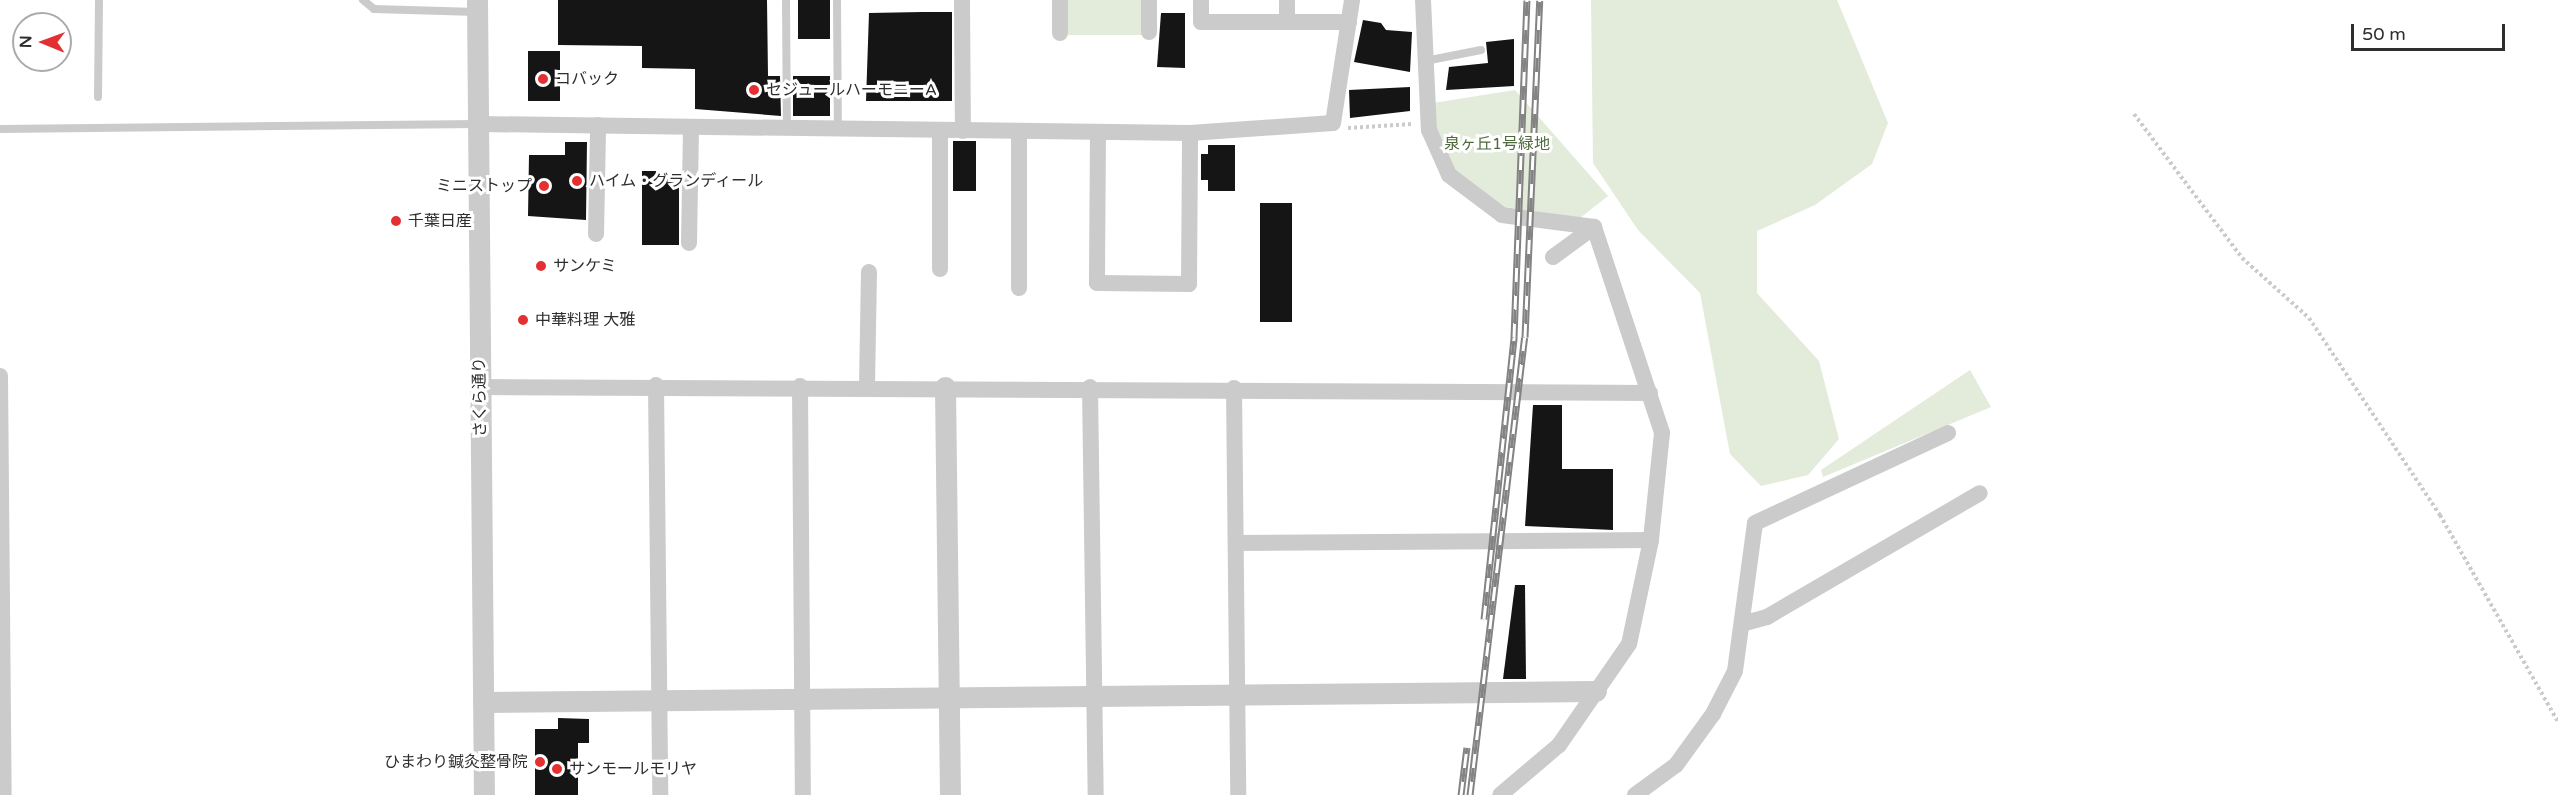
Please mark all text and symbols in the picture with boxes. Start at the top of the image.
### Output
north arrow [12,12,72,72]
scale bar [2354,12,2508,50]
text: 50 m [2362,23,2406,45]
text: N [16,35,36,48]
place label: コバック [555,69,619,89]
marker: コバック [536,72,550,86]
place label: セジュールハーモニーA [766,80,938,100]
marker: セジュールハーモニーA [747,83,761,97]
park label: 泉ヶ丘1号緑地 [1444,134,1550,154]
place label: ハイム・グランディール [589,171,765,191]
marker: ハイム・グランディール [570,174,584,188]
place label: ミニストップ [436,176,532,196]
marker: ミニストップ [537,179,551,193]
place label: 千葉日産 [408,211,472,231]
marker: 千葉日産 [389,214,403,228]
place label: サンケミ [553,256,617,276]
marker: サンケミ [534,259,548,273]
place label: 中華料理 大雅 [535,310,635,330]
marker: 中華料理 大雅 [516,313,530,327]
street label: さくら通り [470,357,490,437]
place label: ひまわり鍼灸整骨院 [384,752,528,772]
marker: ひまわり鍼灸整骨院 [533,755,547,769]
place label: サンモールモリヤ [569,759,697,779]
marker: サンモールモリヤ [550,762,564,776]

